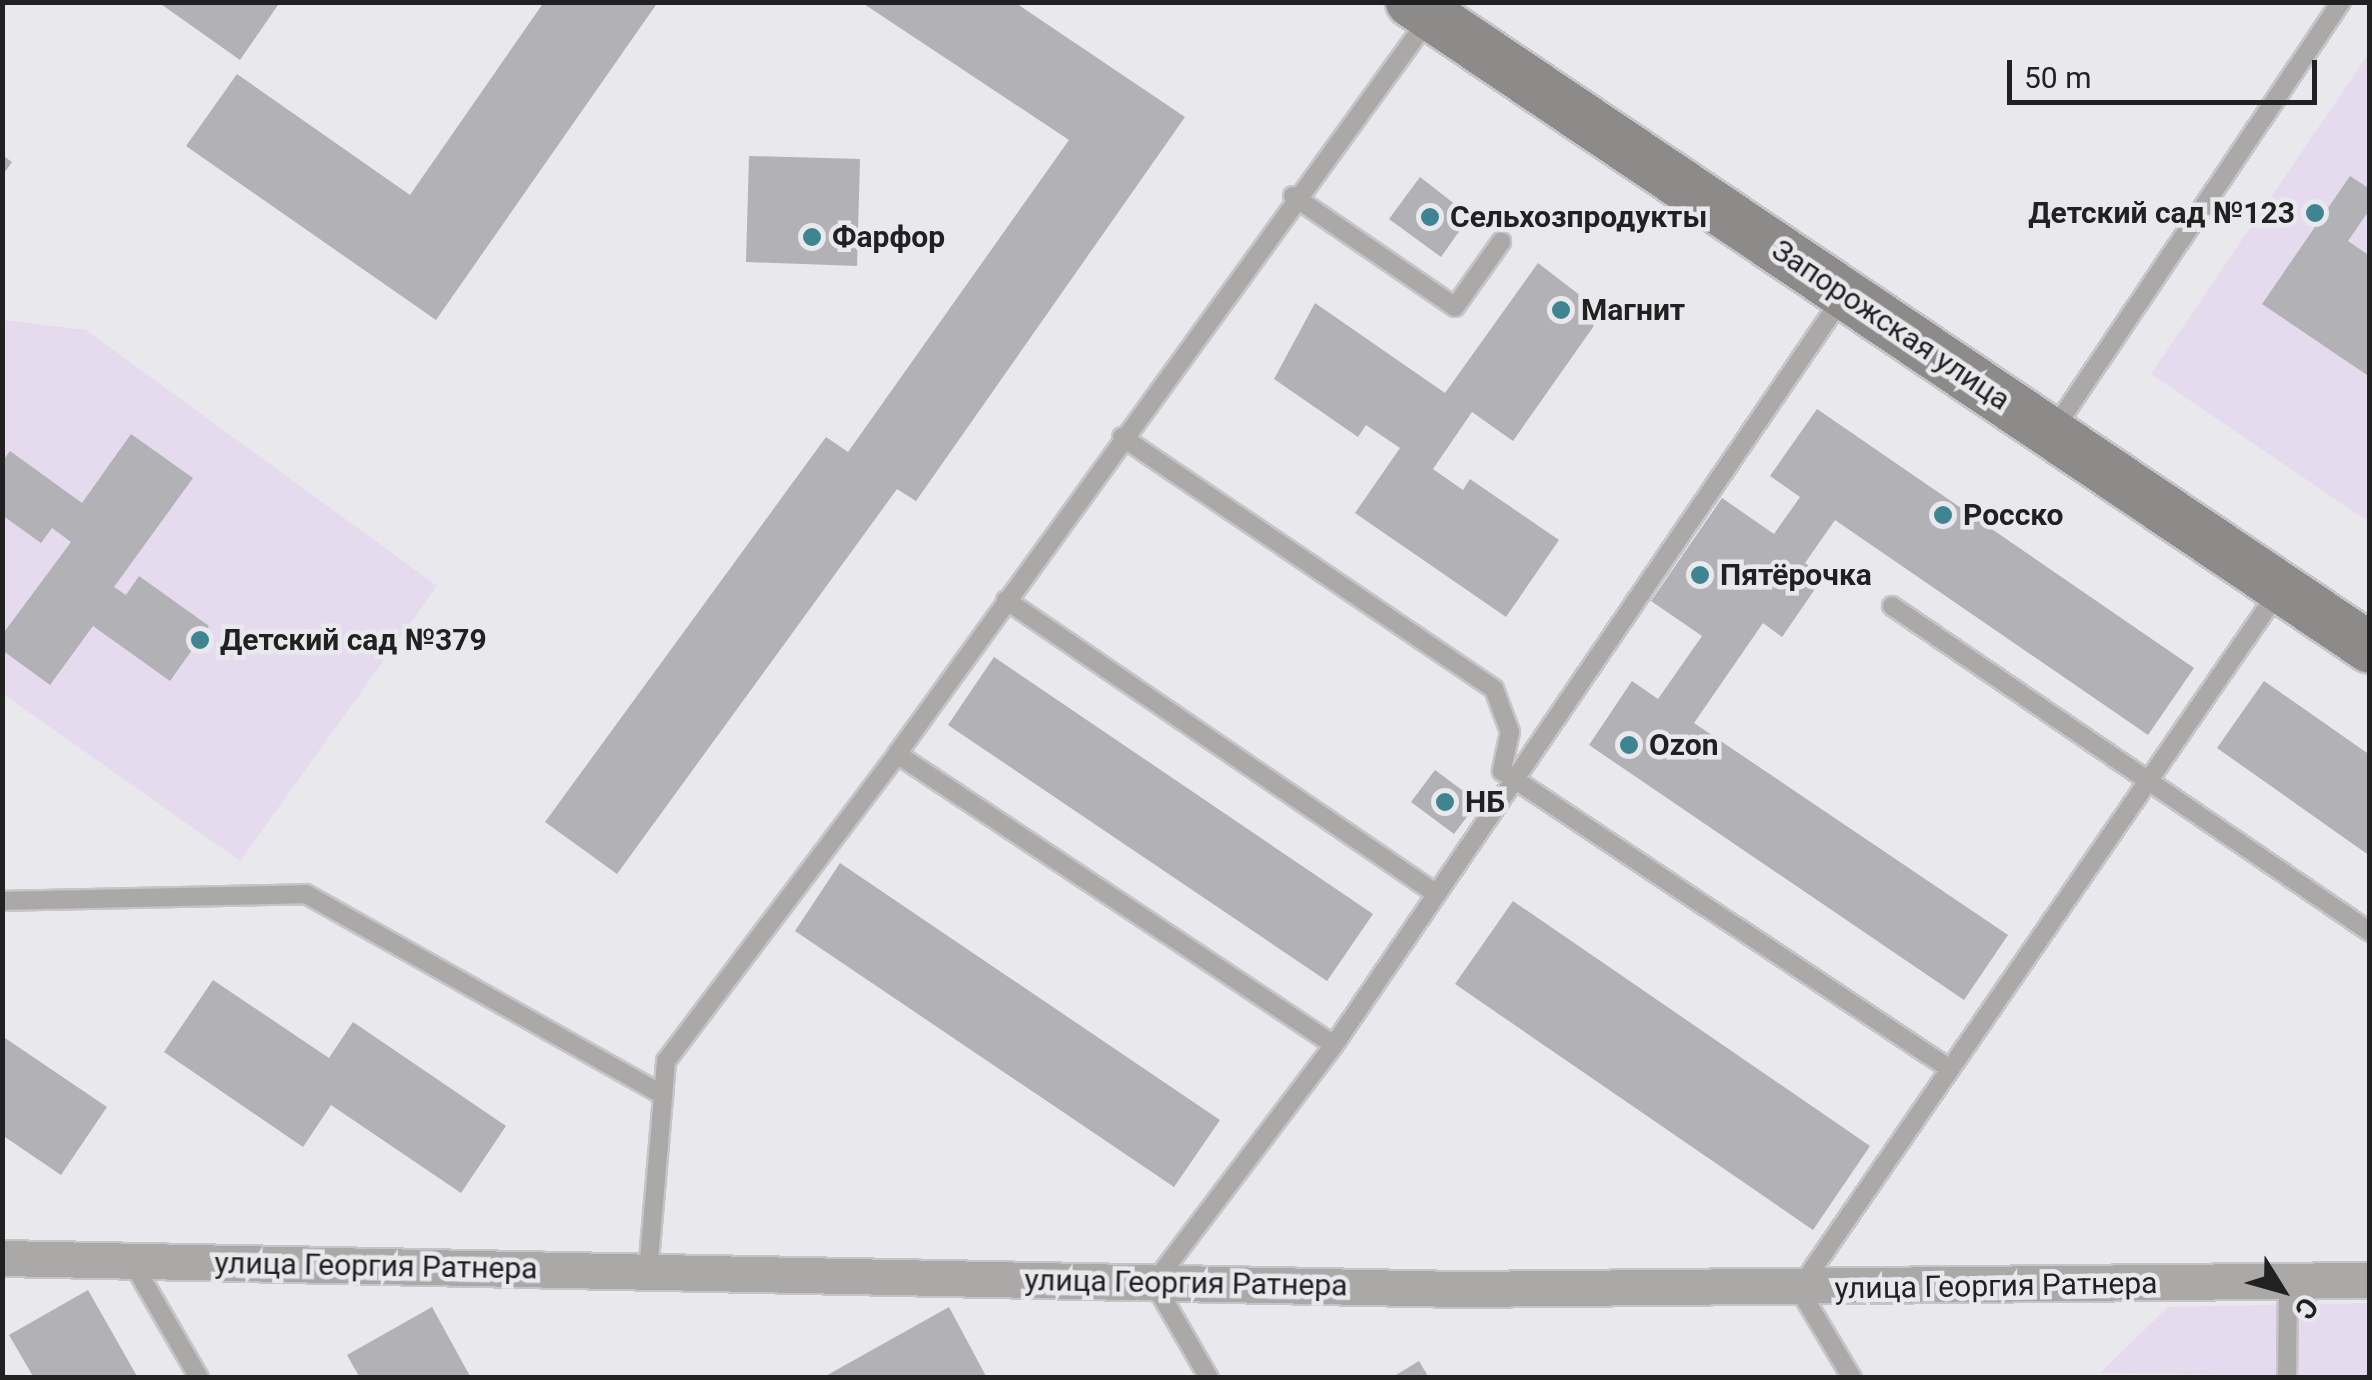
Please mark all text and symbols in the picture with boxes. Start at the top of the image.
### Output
scale bar [2012,40,2322,102]
text: 50 m [2024,60,2091,95]
place label: Детский сад №123 [2028,195,2295,231]
place label: Сельхозпродукты [1450,199,1707,235]
marker: Детский сад №123 [2304,202,2326,224]
marker: Сельхозпродукты [1419,206,1441,228]
place label: Фарфор [832,219,945,255]
marker: Фарфор [801,226,823,248]
street label: Запорожская улица [1765,232,2017,418]
place label: Магнит [1581,292,1685,328]
marker: Магнит [1550,299,1572,321]
place label: Росско [1963,497,2063,533]
marker: Росско [1932,504,1954,526]
place label: Пятёрочка [1720,557,1872,593]
marker: Пятёрочка [1689,564,1711,586]
place label: Детский сад №379 [220,622,487,658]
marker: Детский сад №379 [189,629,211,651]
place label: Ozon [1649,727,1718,763]
marker: Ozon [1618,734,1640,756]
place label: НБ [1465,784,1505,820]
marker: НБ [1434,791,1456,813]
north arrow [2232,1240,2332,1340]
street label: улица Георгия Ратнера [214,1245,538,1287]
street label: улица Георгия Ратнера [1024,1262,1348,1304]
street label: улица Георгия Ратнера [1834,1265,2158,1307]
text: С [2288,1291,2325,1326]

